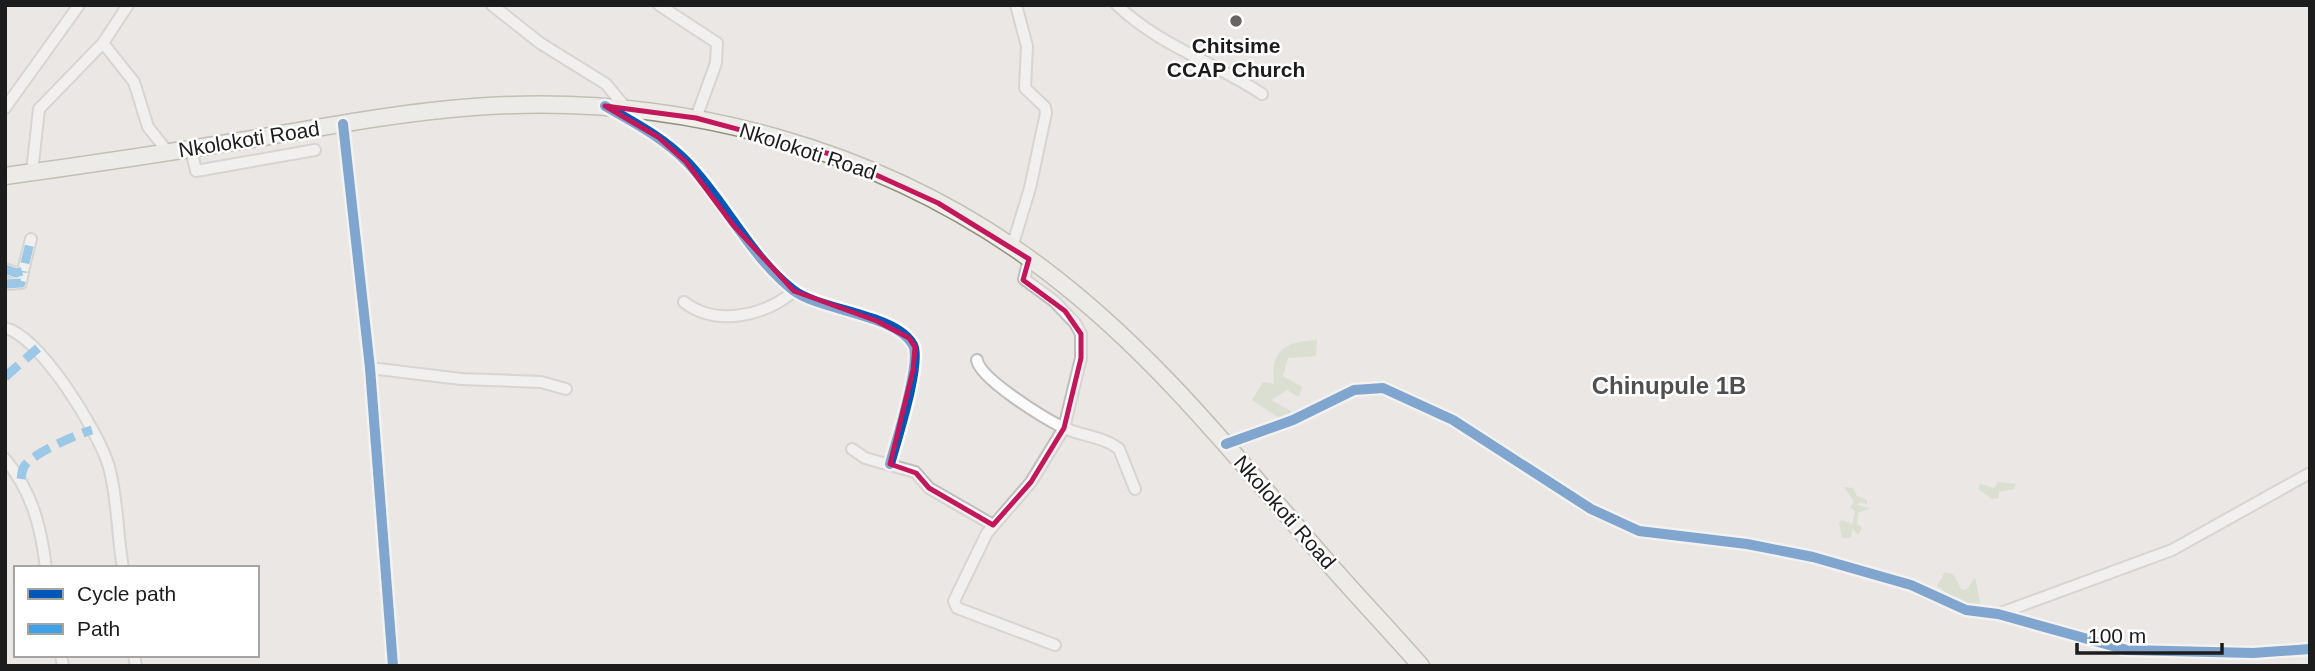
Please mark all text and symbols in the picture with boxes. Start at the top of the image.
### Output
marker: Chitsime CCAP Church [1228,13,1244,29]
place label: Chitsime CCAP Church [1167,34,1305,81]
street label: Nkolokoti Road [177,117,321,161]
street label: Nkolokoti Road [737,118,879,184]
district label: Chinupule 1B [1592,372,1746,399]
street label: Nkolokoti Road [1230,451,1340,573]
legend [14,566,259,657]
text: Cycle path [77,582,176,605]
scale bar [2077,612,2222,656]
text: Path [77,617,120,640]
text: 100 m [2088,624,2146,647]

